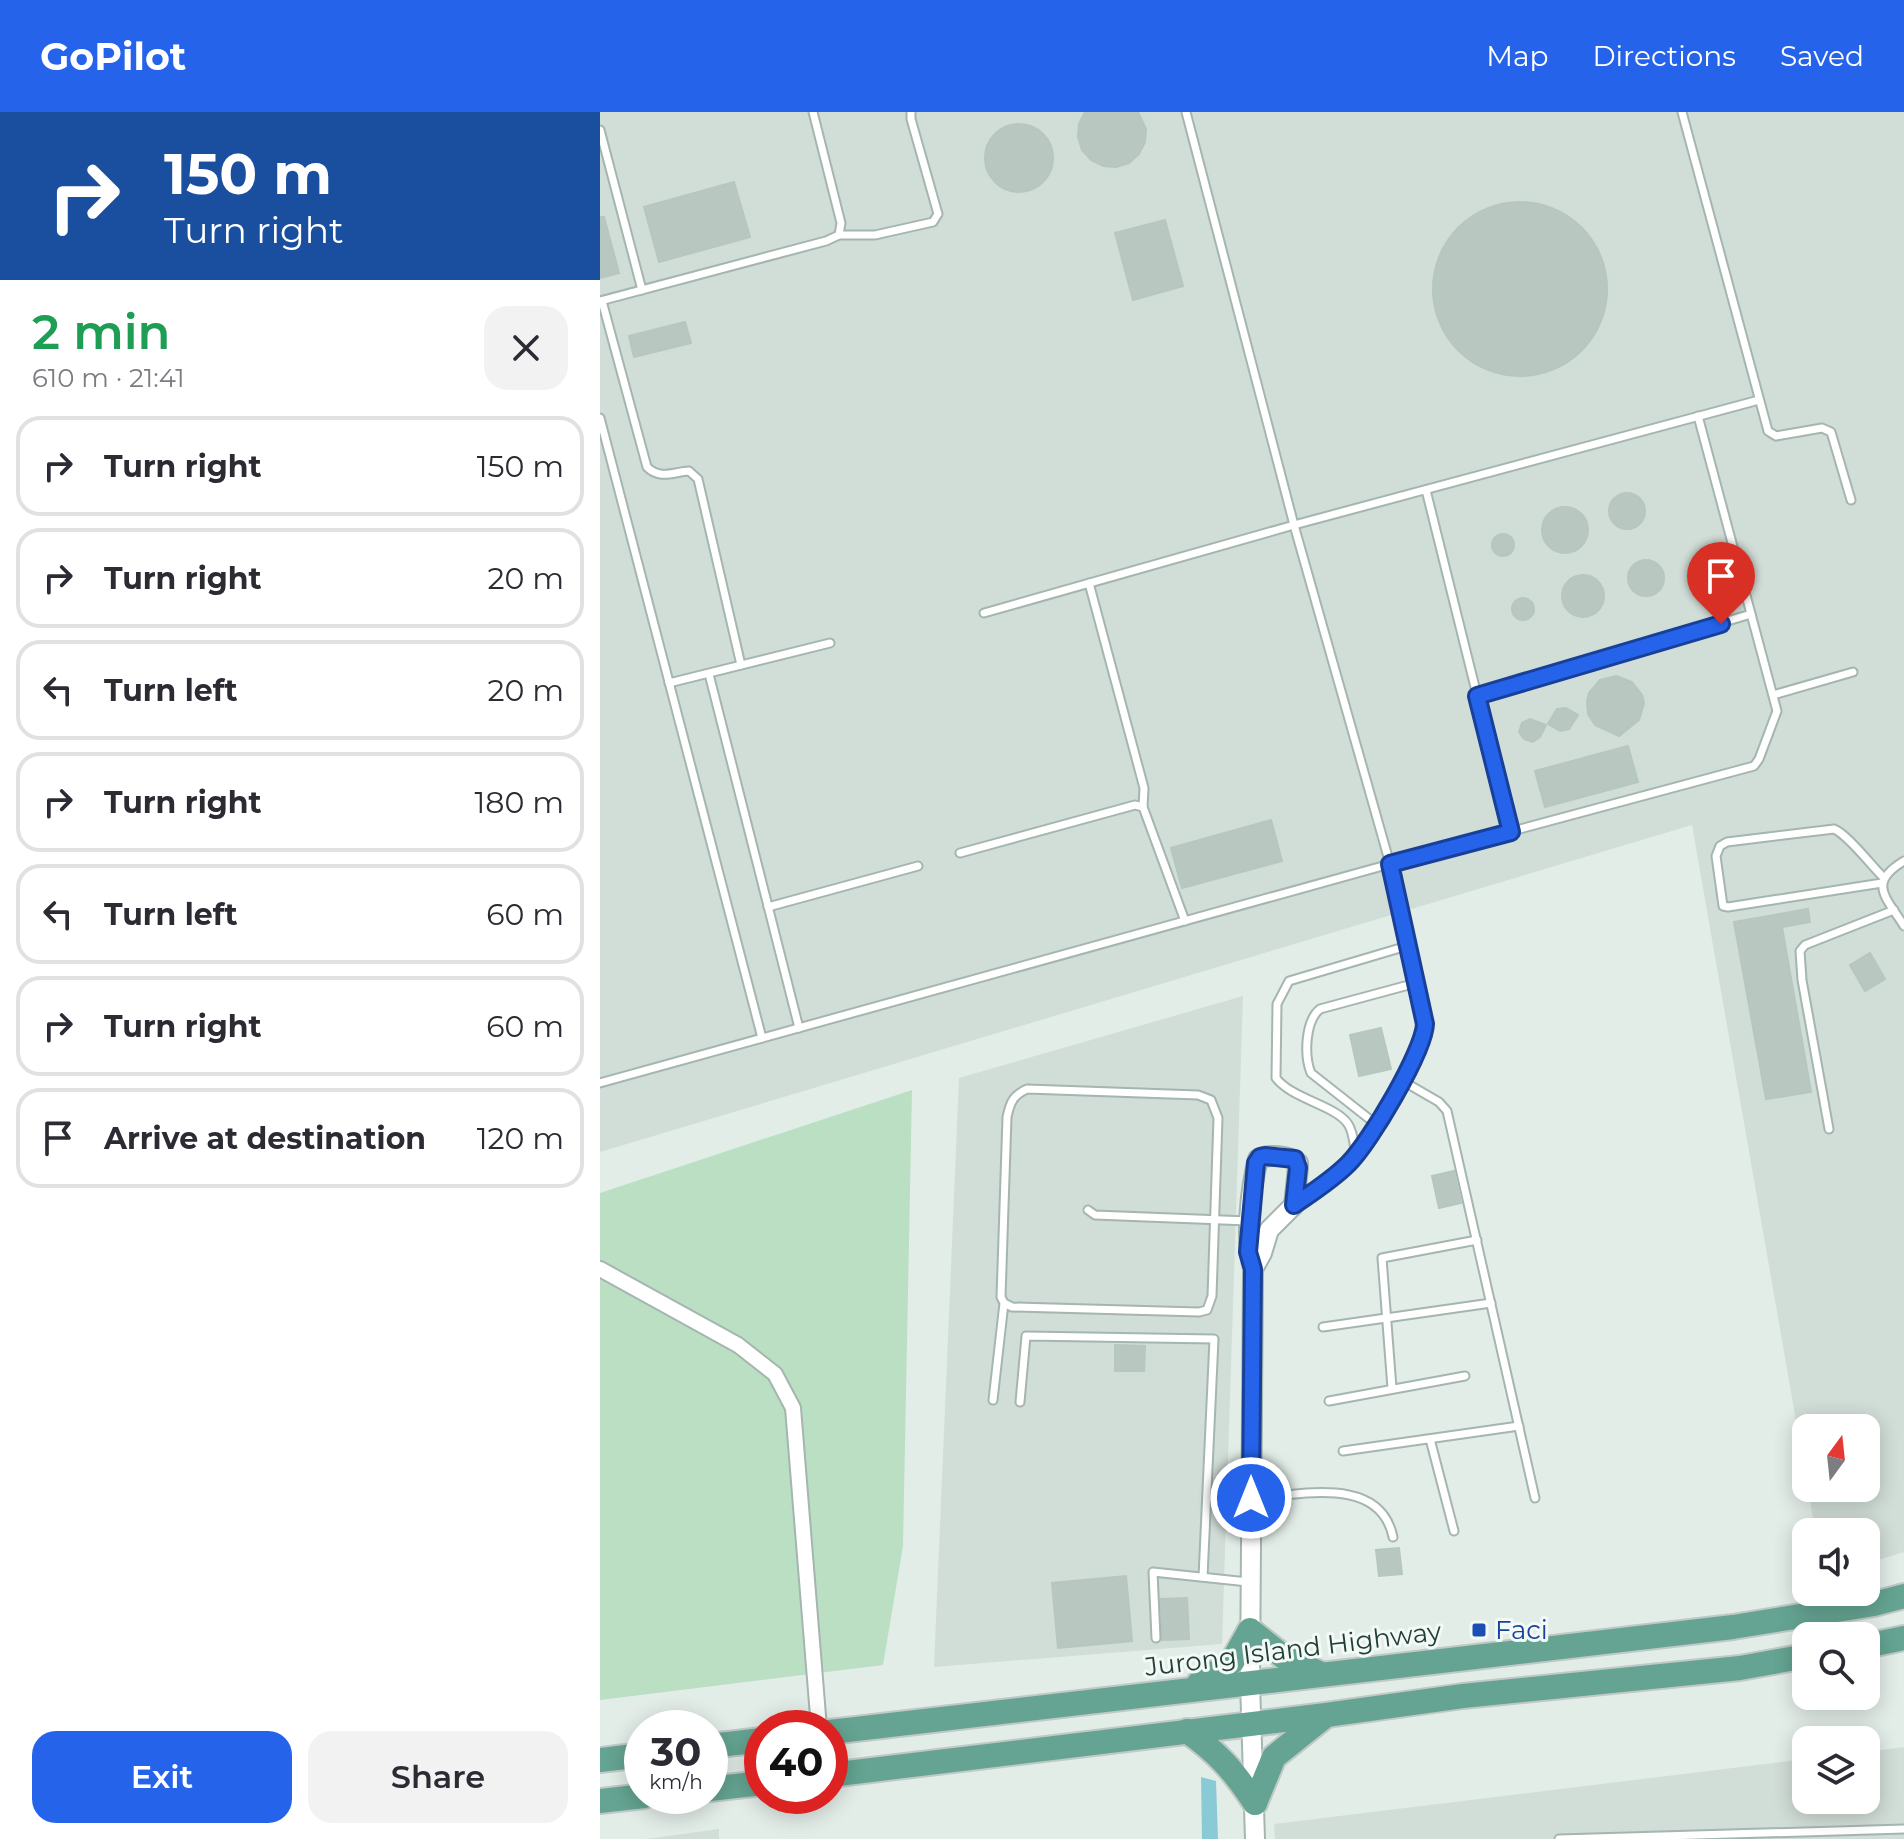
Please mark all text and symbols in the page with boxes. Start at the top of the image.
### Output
text: GoPilot [40,33,186,80]
text: Map [1486,39,1548,73]
text: Directions [1592,39,1736,73]
text: Saved [1780,39,1864,73]
text: 150 m [164,140,332,208]
icon: right [32,144,136,248]
text: Turn right [164,208,344,252]
text: 2 min [32,303,170,361]
button: close [484,306,568,390]
text: 610 m · 21:41 [32,362,185,394]
icon: right [36,444,80,488]
text: Turn right [104,448,261,485]
text: 150 m [477,448,564,485]
pin [1687,542,1755,624]
icon: arrive [1699,554,1743,598]
icon: right [36,556,80,600]
text: Turn right [104,560,261,597]
text: 20 m [487,560,564,597]
icon: left [36,668,80,712]
text: Turn left [104,672,237,709]
text: 20 m [487,672,564,709]
icon: right [36,780,80,824]
text: Turn right [104,784,261,821]
text: 180 m [474,784,564,821]
icon: left [36,892,80,936]
text: Turn left [104,896,237,933]
text: 60 m [486,896,564,933]
icon: right [36,1004,80,1048]
text: Turn right [104,1008,261,1045]
text: 60 m [486,1008,564,1045]
icon: arrive [36,1116,80,1160]
text: Arrive at destination [104,1120,426,1157]
text: 120 m [477,1120,564,1157]
north arrow [1792,1414,1880,1502]
map controls [1792,1414,1880,1814]
position arrow [1209,1456,1293,1540]
button: sound [1792,1518,1880,1606]
place label: Faci [1495,1614,1548,1646]
street label: Jurong Island Highway [1142,1615,1444,1683]
marker: Faci [1470,1621,1488,1639]
button: search [1792,1622,1880,1710]
speed limit sign: 40 [744,1710,848,1814]
button: layers [1792,1726,1880,1814]
text: 30 [651,1727,701,1776]
button: Exit [32,1731,292,1823]
button: Share [308,1731,568,1823]
text: km/h [649,1770,703,1794]

